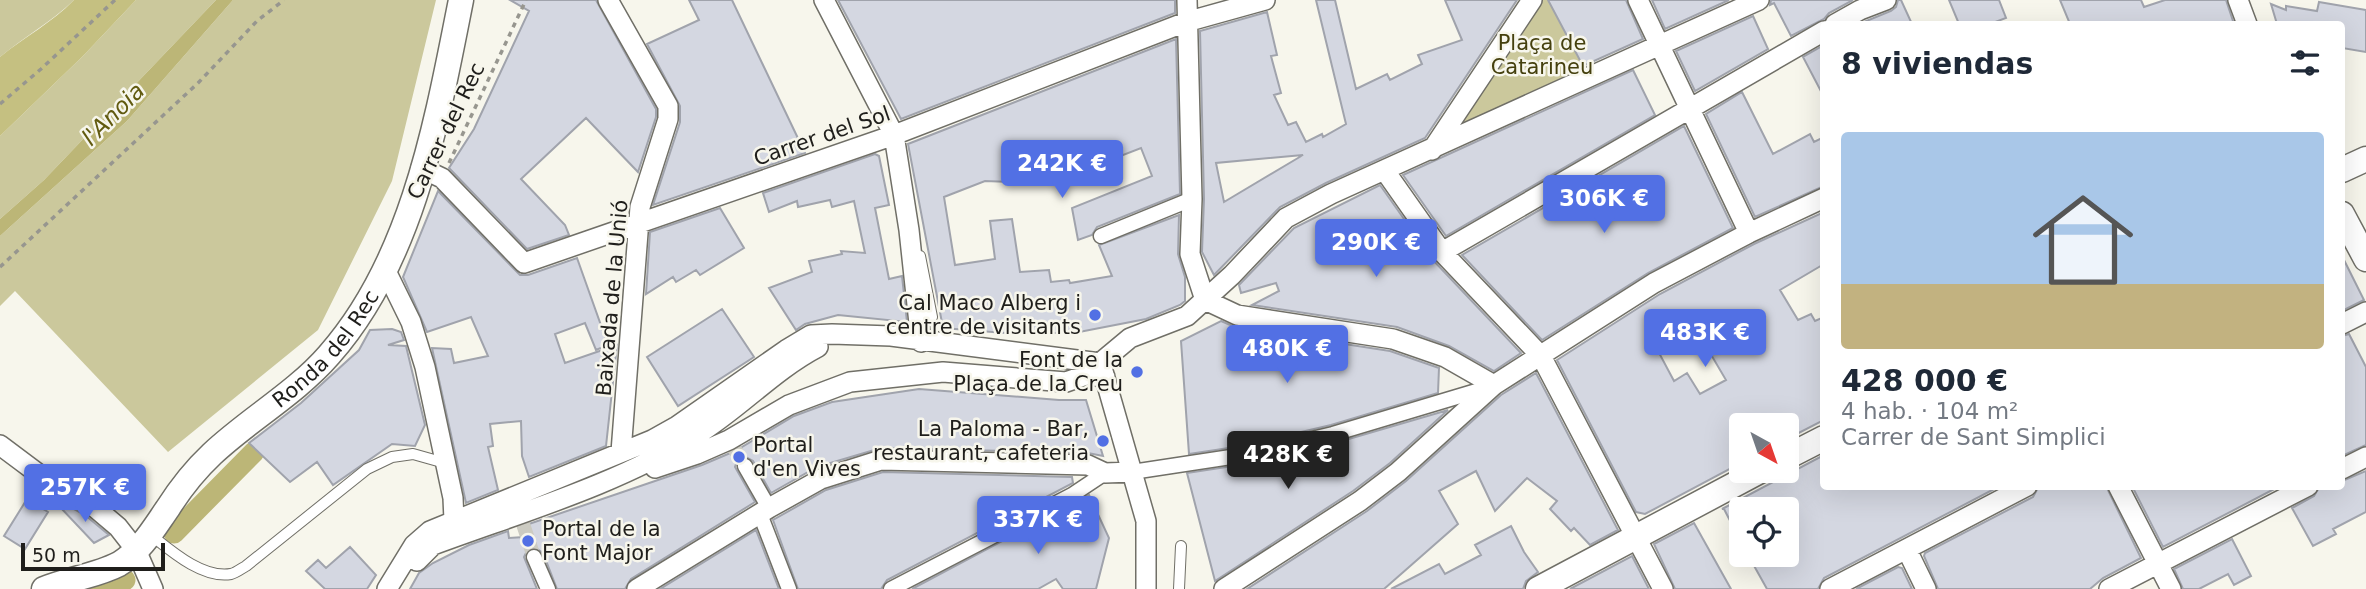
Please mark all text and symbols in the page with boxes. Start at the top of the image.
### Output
park label: Plaça de Catarineu [1491,31,1593,79]
icon: filters [2286,44,2324,82]
text: 8 viviendas [1841,46,2033,81]
street label: Carrer del Rec [403,59,489,203]
water label: l'Anoia [76,77,150,151]
street label: Carrer del Sol [750,101,894,171]
pin: 242K € [1005,140,1119,200]
text: 242K € [1017,150,1107,176]
pin: 306K € [1547,176,1661,235]
icon: home [2020,177,2146,303]
text: 306K € [1559,185,1649,211]
street label: Baixada de la Unió [591,199,633,397]
pin: 290K € [1319,219,1433,279]
text: 290K € [1331,229,1421,255]
street label: Ronda del Rec [268,286,384,413]
place label: Cal Maco Alberg i centre de visitants [886,291,1081,339]
marker: Cal Maco Alberg i centre de visitants [1087,307,1103,323]
pin: 483K € [1648,310,1762,369]
text: 483K € [1660,319,1750,345]
pin: 480K € [1230,326,1344,385]
text: 480K € [1242,335,1332,361]
place label: Font de la Plaça de la Creu [953,348,1123,396]
text: 428 000 € [1841,363,2008,398]
marker: Font de la Plaça de la Creu [1129,364,1145,380]
text: 4 hab. · 104 m² [1841,398,2018,424]
north arrow [1729,413,1799,483]
map controls [1729,413,1799,567]
place label: La Paloma - Bar, restaurant, cafeteria [873,417,1089,465]
text: Carrer de Sant Simplici [1841,424,2106,450]
pin: 428K € [1231,432,1345,491]
place label: Portal d'en Vives [753,433,861,481]
marker: La Paloma - Bar, restaurant, cafeteria [1095,433,1111,449]
text: 428K € [1243,441,1333,467]
marker: Portal d'en Vives [731,449,747,465]
pin: 257K € [28,464,142,524]
text: 257K € [40,474,130,500]
pin: 337K € [981,496,1095,556]
button: locate [1729,497,1799,567]
text: 337K € [993,506,1083,532]
place label: Portal de la Font Major [542,517,661,565]
marker: Portal de la Font Major [520,533,536,549]
scale bar [21,540,164,572]
text: 50 m [32,544,81,566]

